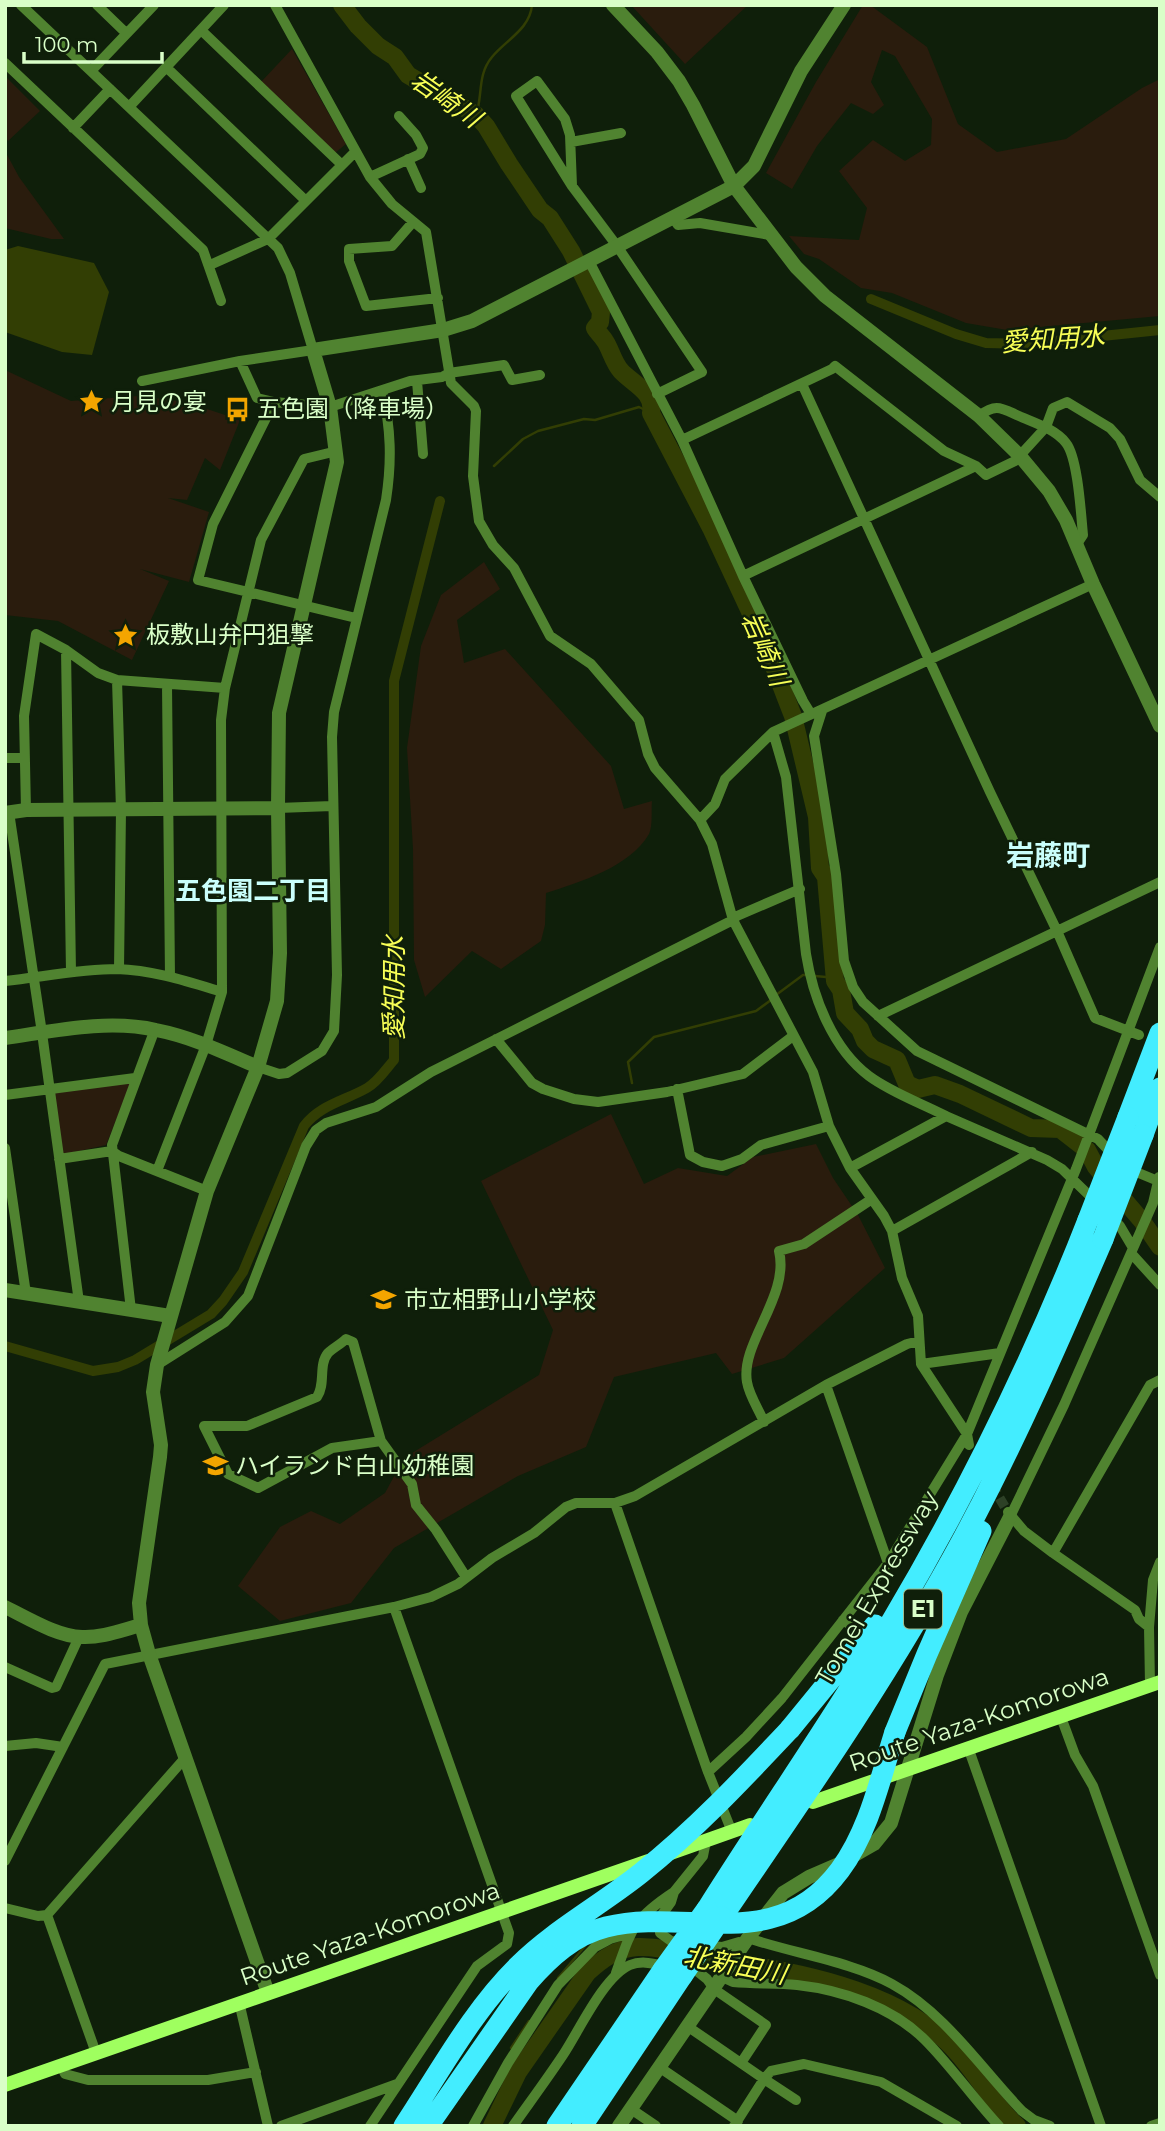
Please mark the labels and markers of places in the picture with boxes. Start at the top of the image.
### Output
place label: 月見の宴 [111,387,207,416]
place icon: 月見の宴 [77,388,105,416]
place label: 五色園（降車場） [257,394,449,423]
bus stop icon: 五色園（降車場） [223,395,251,423]
place label: 板敷山弁円狙撃 [146,620,314,649]
place icon: 板敷山弁円狙撃 [112,621,140,649]
place label: 市立相野山小学校 [404,1285,596,1314]
school or university icon: 市立相野山小学校 [370,1286,398,1314]
place label: ハイランド白山幼稚園 [235,1451,475,1480]
school or university icon: ハイランド白山幼稚園 [201,1452,229,1480]

